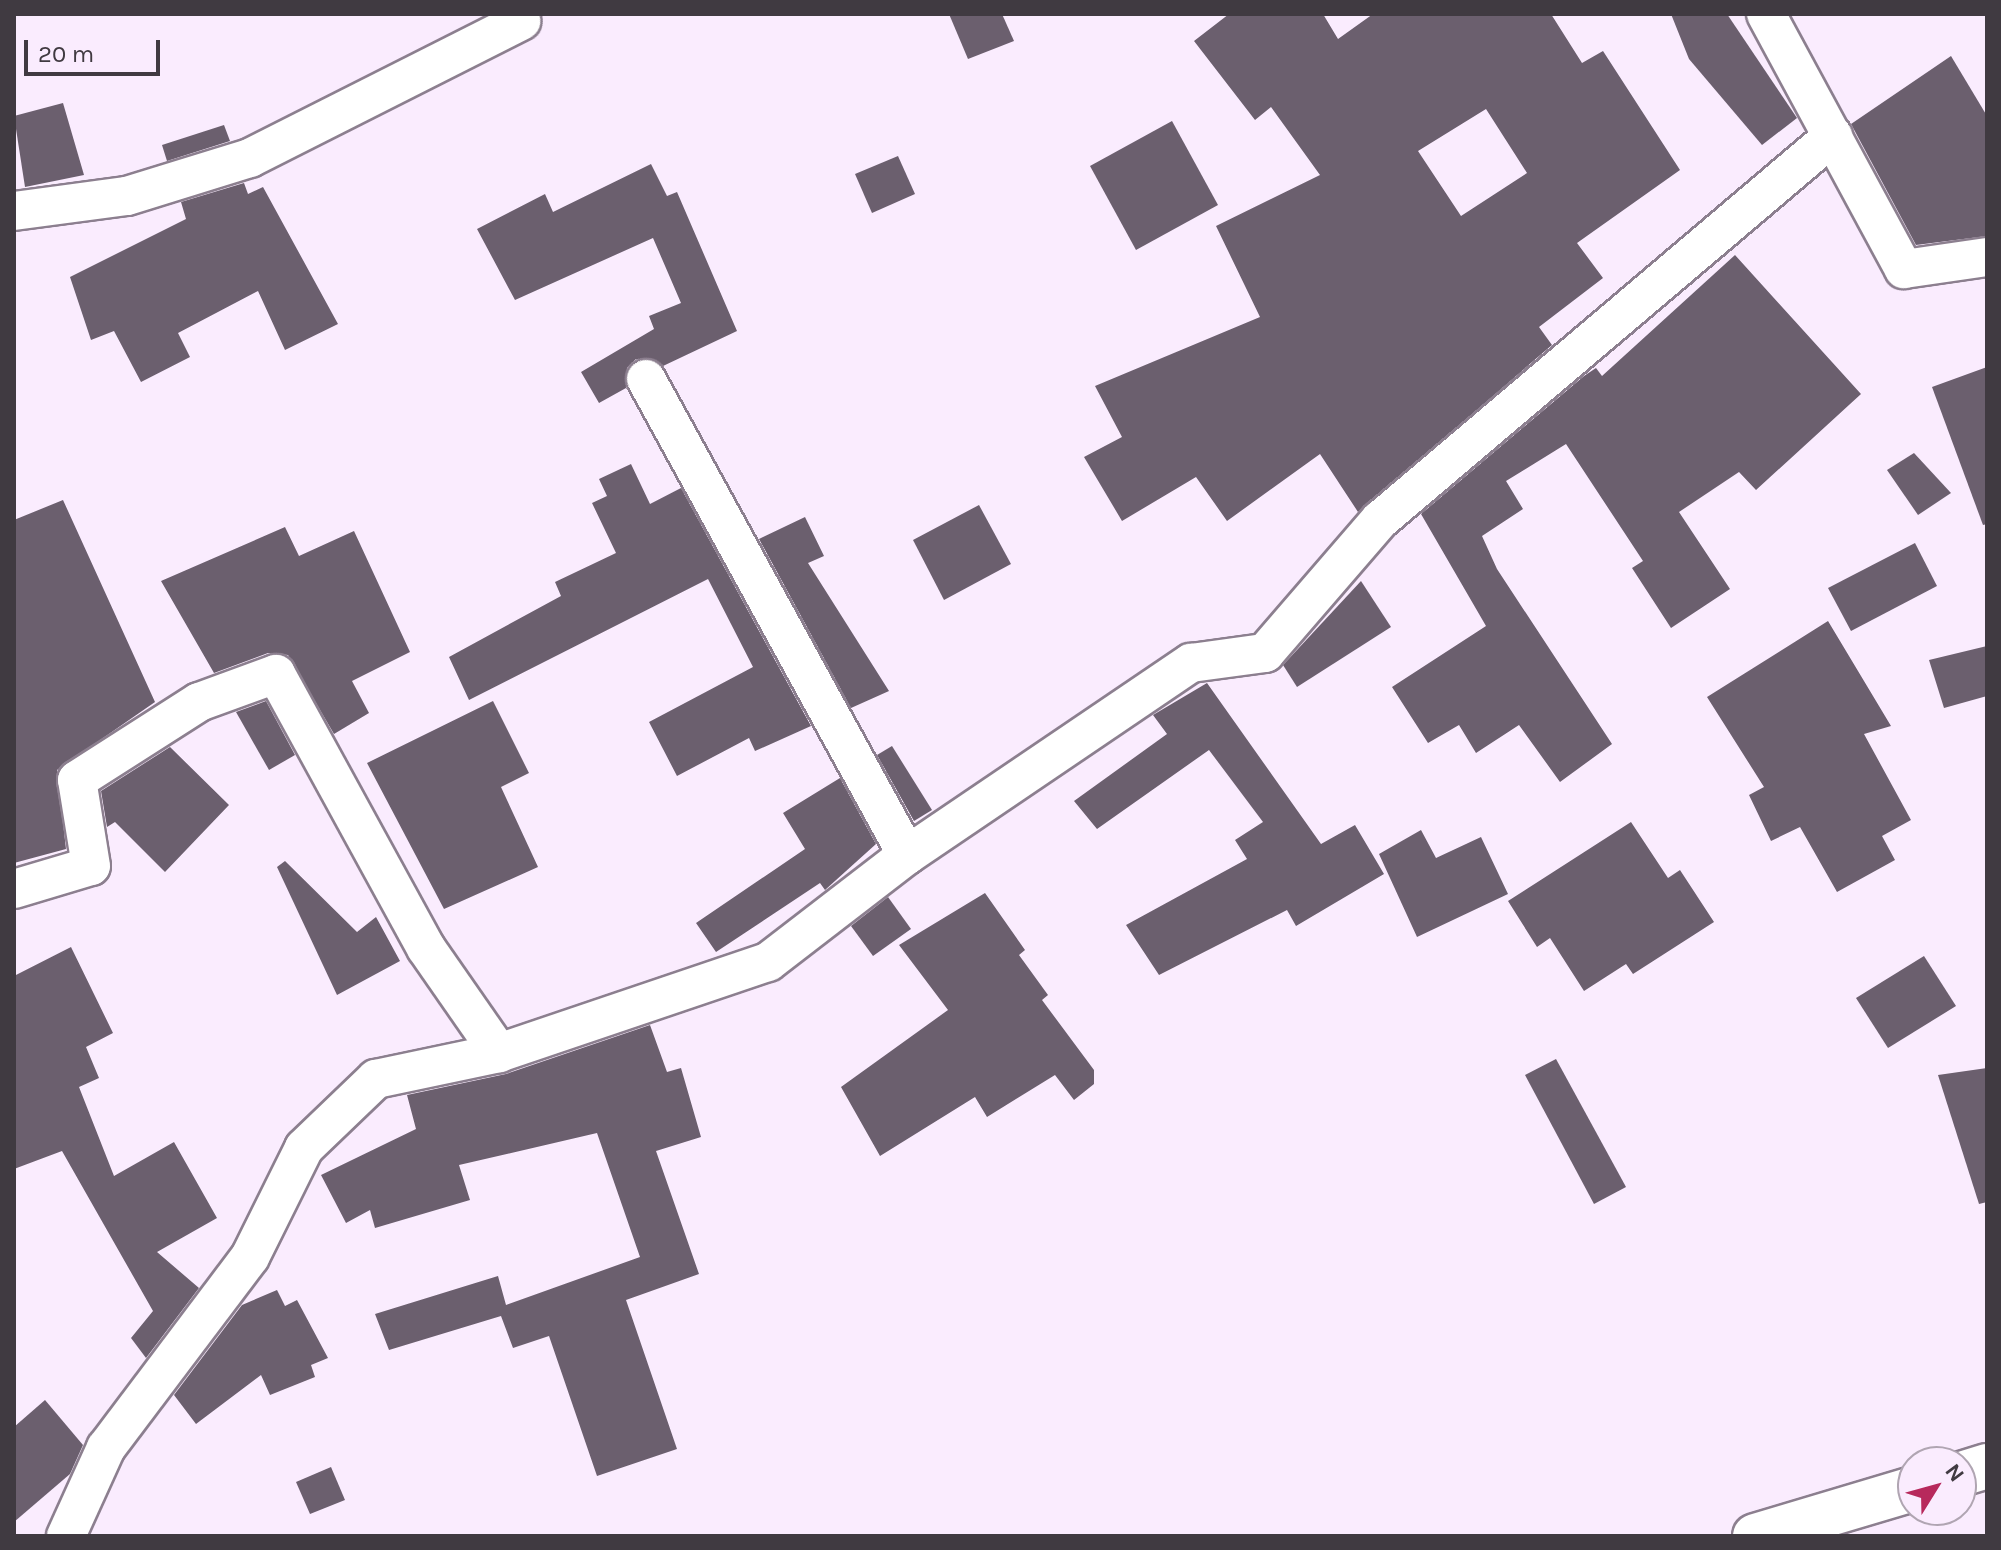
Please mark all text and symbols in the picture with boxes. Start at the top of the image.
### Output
scale bar [28,24,164,74]
text: 20 m [38,40,94,68]
north arrow [1897,1446,1977,1526]
text: N [1939,1459,1970,1487]

